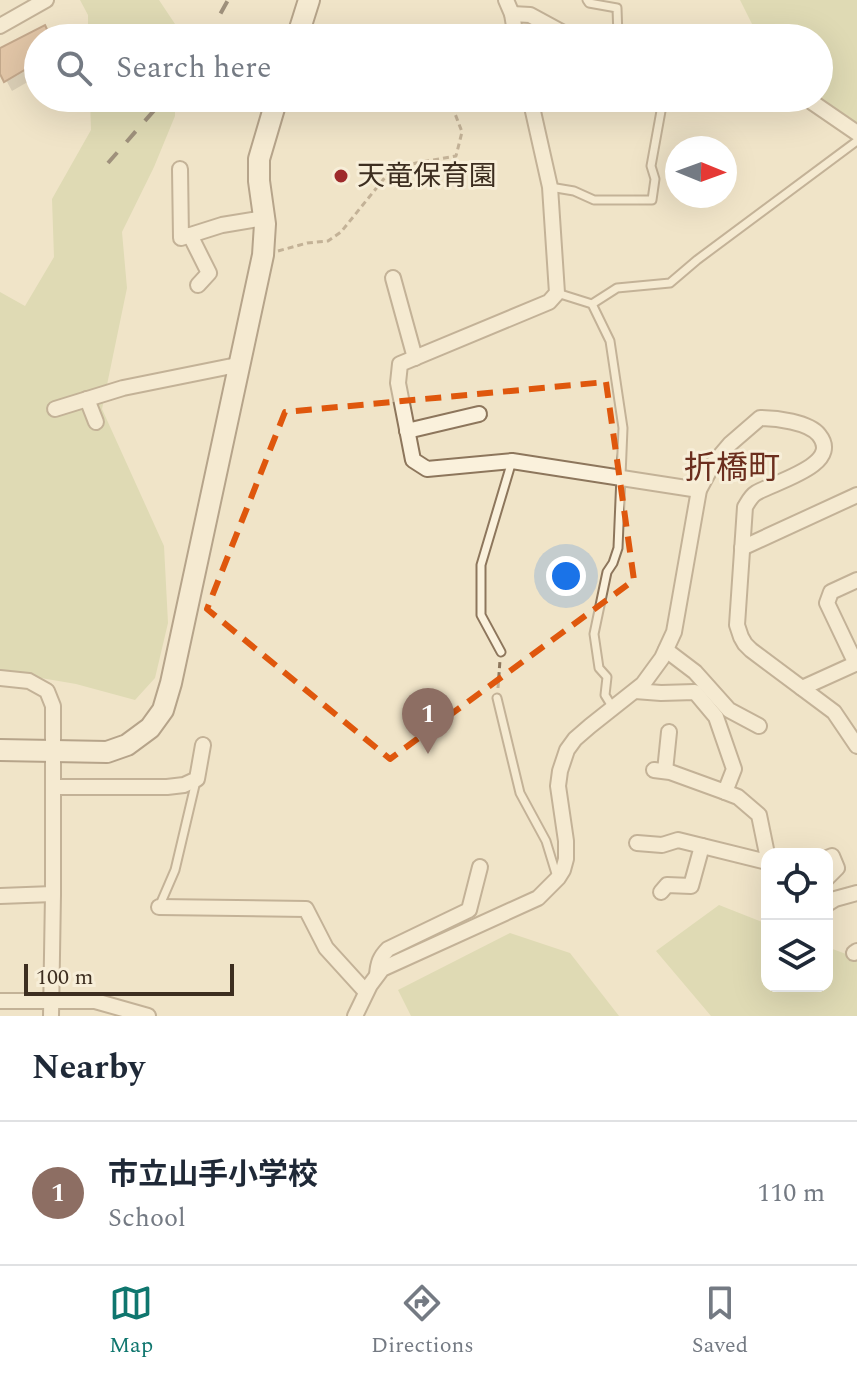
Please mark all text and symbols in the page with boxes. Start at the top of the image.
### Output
search box [24,24,833,112]
text: Search here [116,45,272,91]
icon: search [52,46,96,90]
north arrow [665,136,737,208]
place label: 天竜保育園 [357,155,497,198]
marker: 天竜保育園 [332,167,350,185]
district label: 折橋町 [684,444,780,493]
your location [546,556,586,596]
pin: 1 [402,688,454,754]
map controls [761,848,833,992]
button: locate [761,848,833,920]
button: layers [761,920,833,992]
scale bar [24,960,234,996]
text: 100 m [36,961,93,994]
text: Nearby [32,1042,145,1094]
text: 市立山手小学校 [108,1152,318,1198]
text: 1 [51,1173,65,1213]
text: 110 m [757,1173,825,1213]
text: School [108,1198,186,1238]
tab: Map [109,1281,153,1362]
tab: Directions [371,1281,474,1362]
tab: Saved [692,1281,748,1362]

